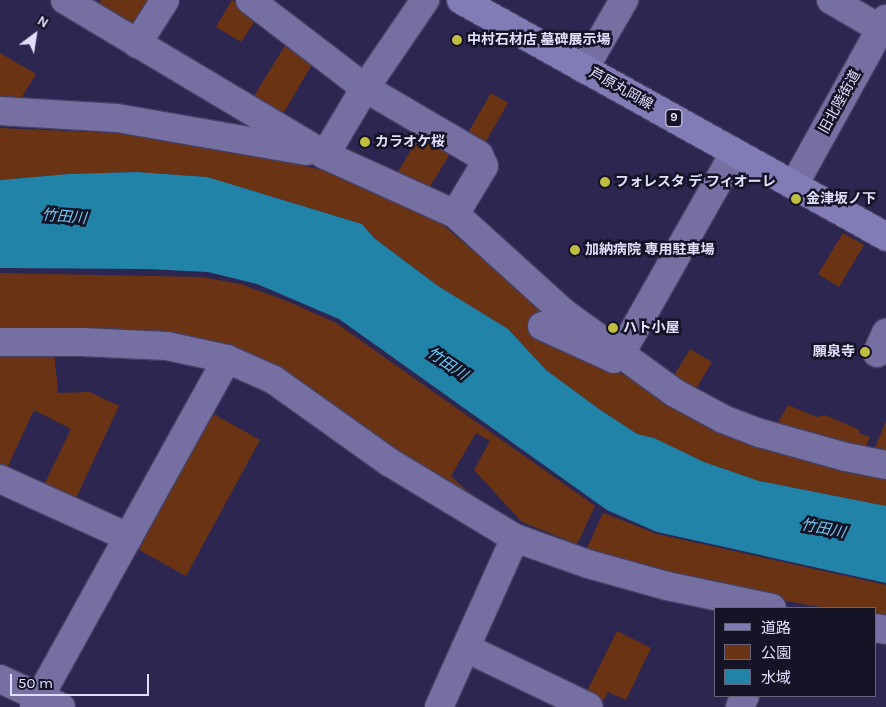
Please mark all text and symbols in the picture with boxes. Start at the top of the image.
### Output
north arrow [10,10,60,60]
text: N [34,12,52,32]
place label: 中村石材店 墓碑展示場 [467,32,611,48]
marker: 中村石材店 墓碑展示場 [451,34,463,46]
street label: 芦原丸岡線 [586,65,656,113]
street label: 旧北陸街道 [816,67,864,137]
road number: 9 [665,109,683,128]
place label: カラオケ桜 [375,134,445,150]
marker: カラオケ桜 [359,136,371,148]
place label: フォレスタ デ フィオーレ [615,174,776,190]
marker: フォレスタ デ フィオーレ [599,176,611,188]
place label: 金津坂ノ下 [806,191,876,207]
marker: 金津坂ノ下 [790,193,802,205]
water label: 竹田川 [41,206,87,228]
place label: 加納病院 専用駐車場 [585,242,715,258]
marker: 加納病院 専用駐車場 [569,244,581,256]
place label: ハト小屋 [623,320,679,336]
marker: ハト小屋 [607,322,619,334]
water label: 竹田川 [423,344,471,384]
place label: 願泉寺 [813,344,855,360]
marker: 願泉寺 [859,346,871,358]
water label: 竹田川 [799,516,847,542]
legend [714,607,876,697]
text: 道路 [761,619,791,637]
text: 公園 [761,644,791,662]
scale bar [12,664,151,696]
text: 水域 [761,669,791,687]
text: 50 m [18,674,53,692]

